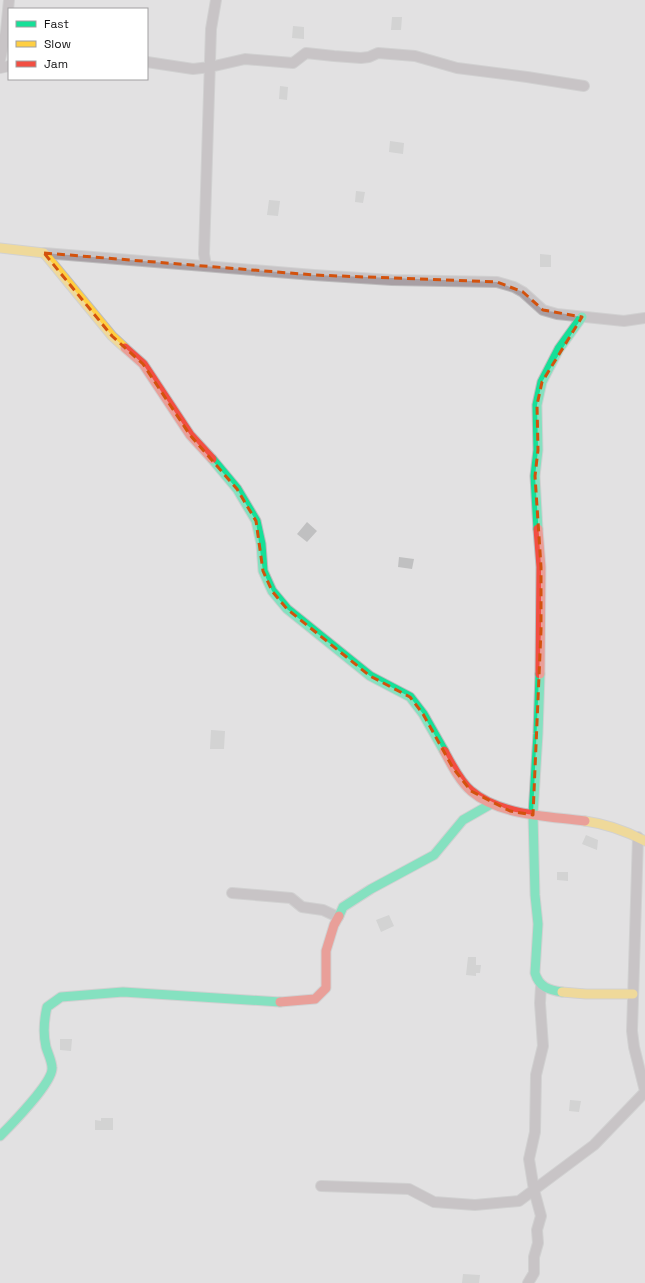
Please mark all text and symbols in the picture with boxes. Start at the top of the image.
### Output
legend [8,8,148,80]
text: Fast [44,16,69,32]
text: Slow [44,36,71,52]
text: Jam [44,56,68,72]

